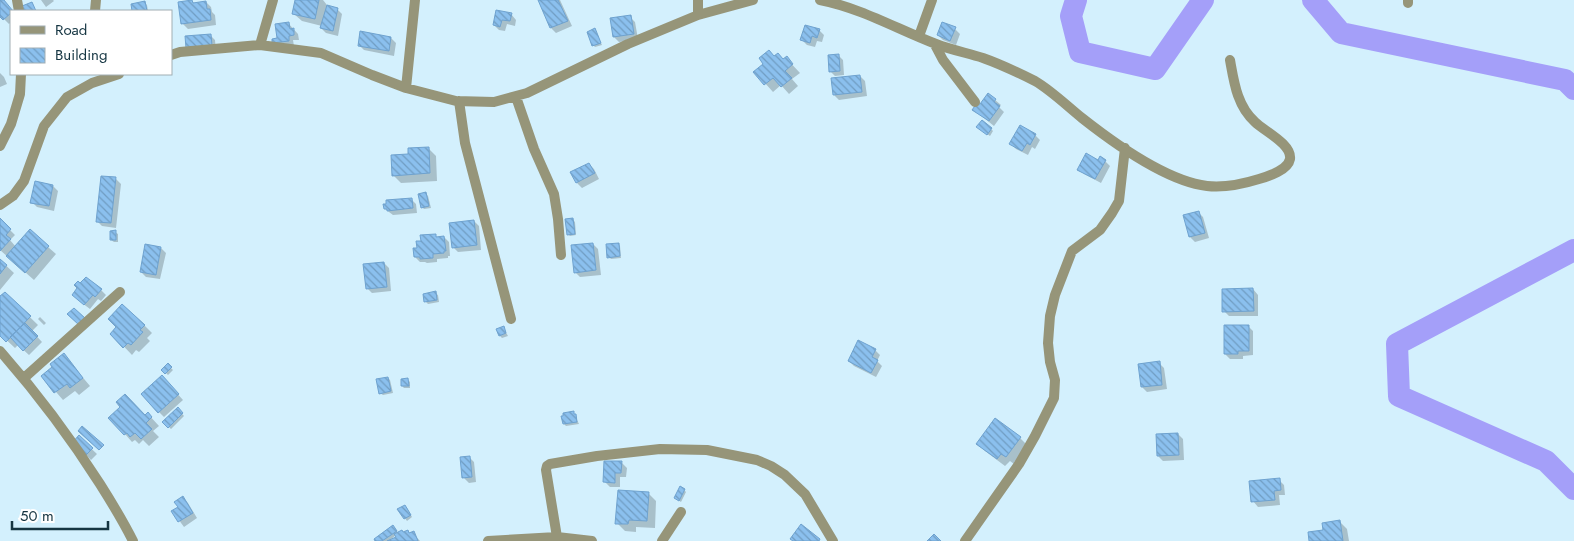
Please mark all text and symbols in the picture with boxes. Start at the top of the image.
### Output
legend [10,10,172,75]
text: Road [55,19,87,41]
text: Building [55,44,107,66]
scale bar [12,498,109,530]
text: 50 m [20,505,54,527]

